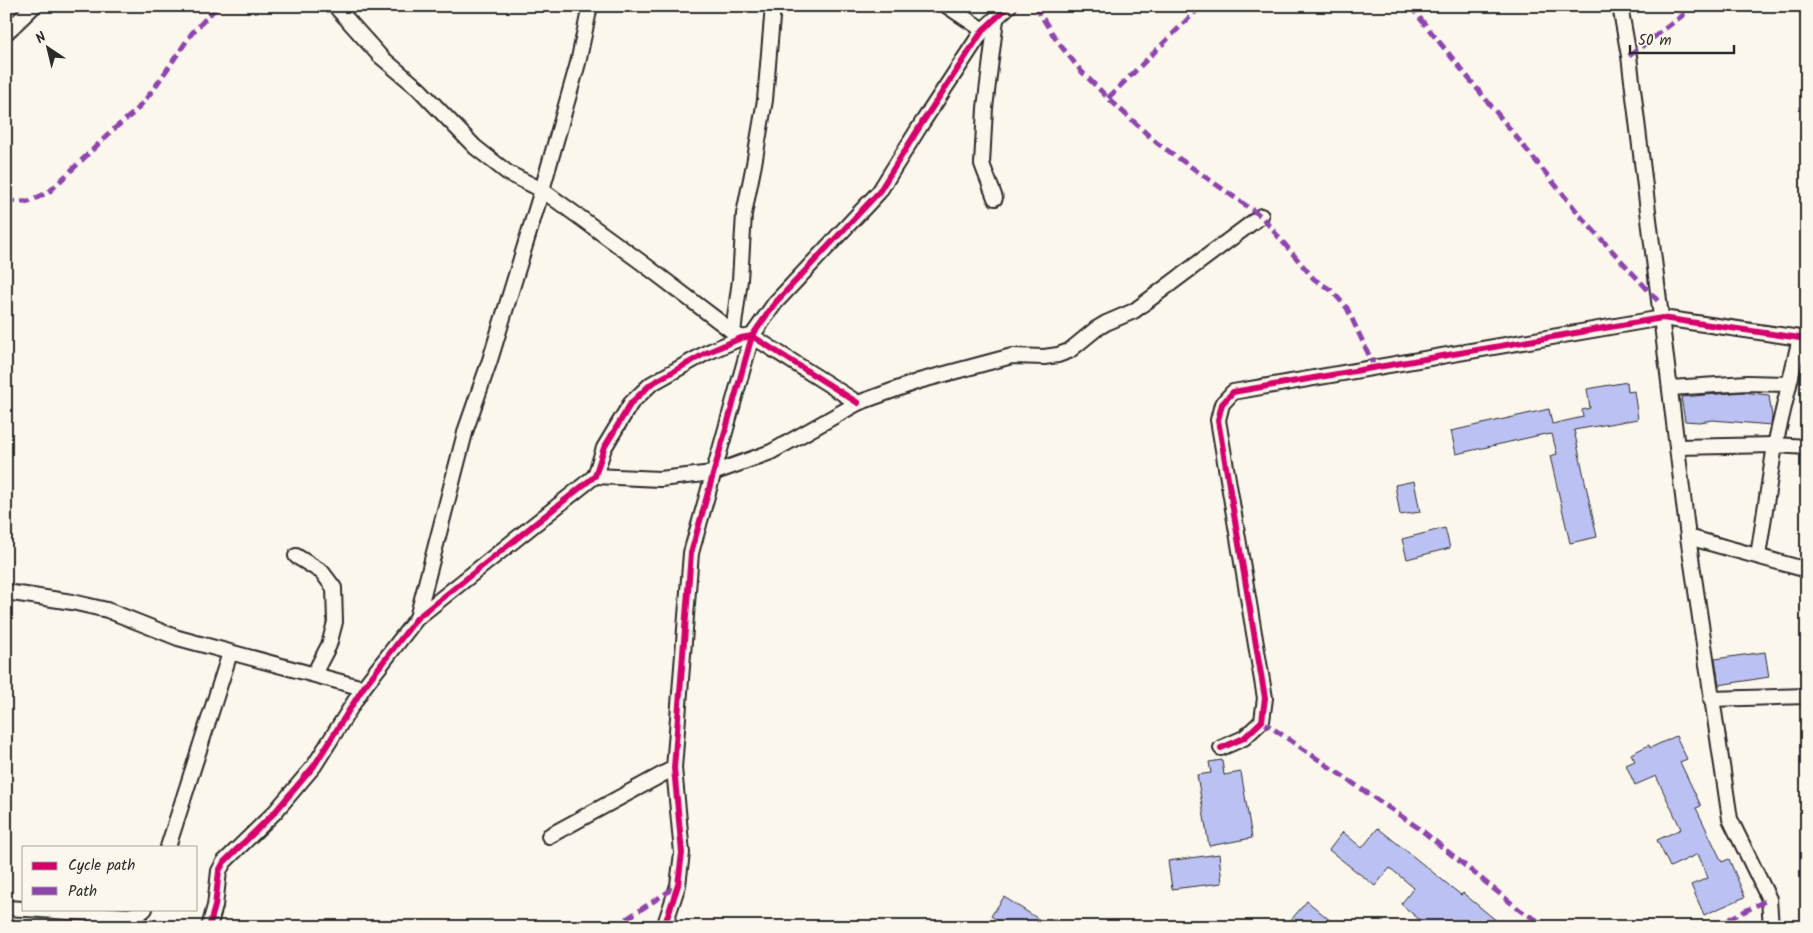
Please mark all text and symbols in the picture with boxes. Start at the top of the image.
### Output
north arrow [22,22,72,72]
scale bar [1630,22,1734,54]
text: N [31,27,51,50]
text: 50 m [1638,29,1672,53]
legend [22,846,198,910]
text: Cycle path [68,854,135,878]
text: Path [68,880,97,904]

